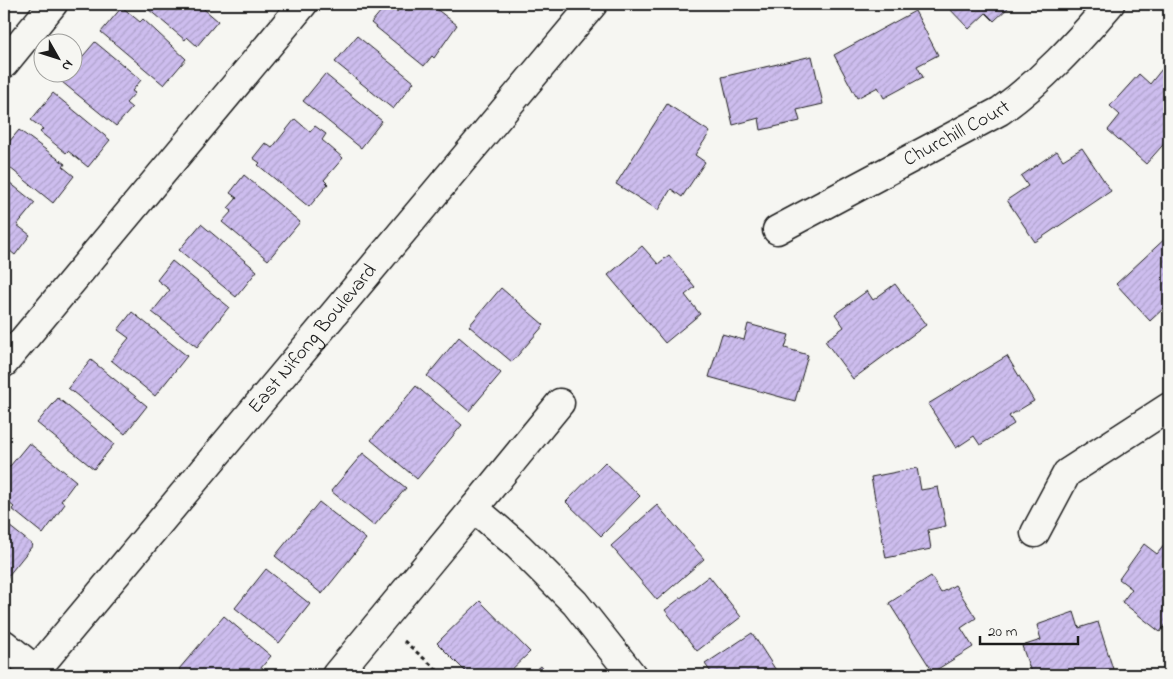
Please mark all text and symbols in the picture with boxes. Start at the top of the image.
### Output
north arrow [32,32,82,82]
text: N [56,55,78,76]
street label: Churchill Court [898,93,1017,174]
street label: East Nifong Boulevard [242,258,384,420]
scale bar [980,614,1078,646]
text: 20 m [988,621,1018,643]

